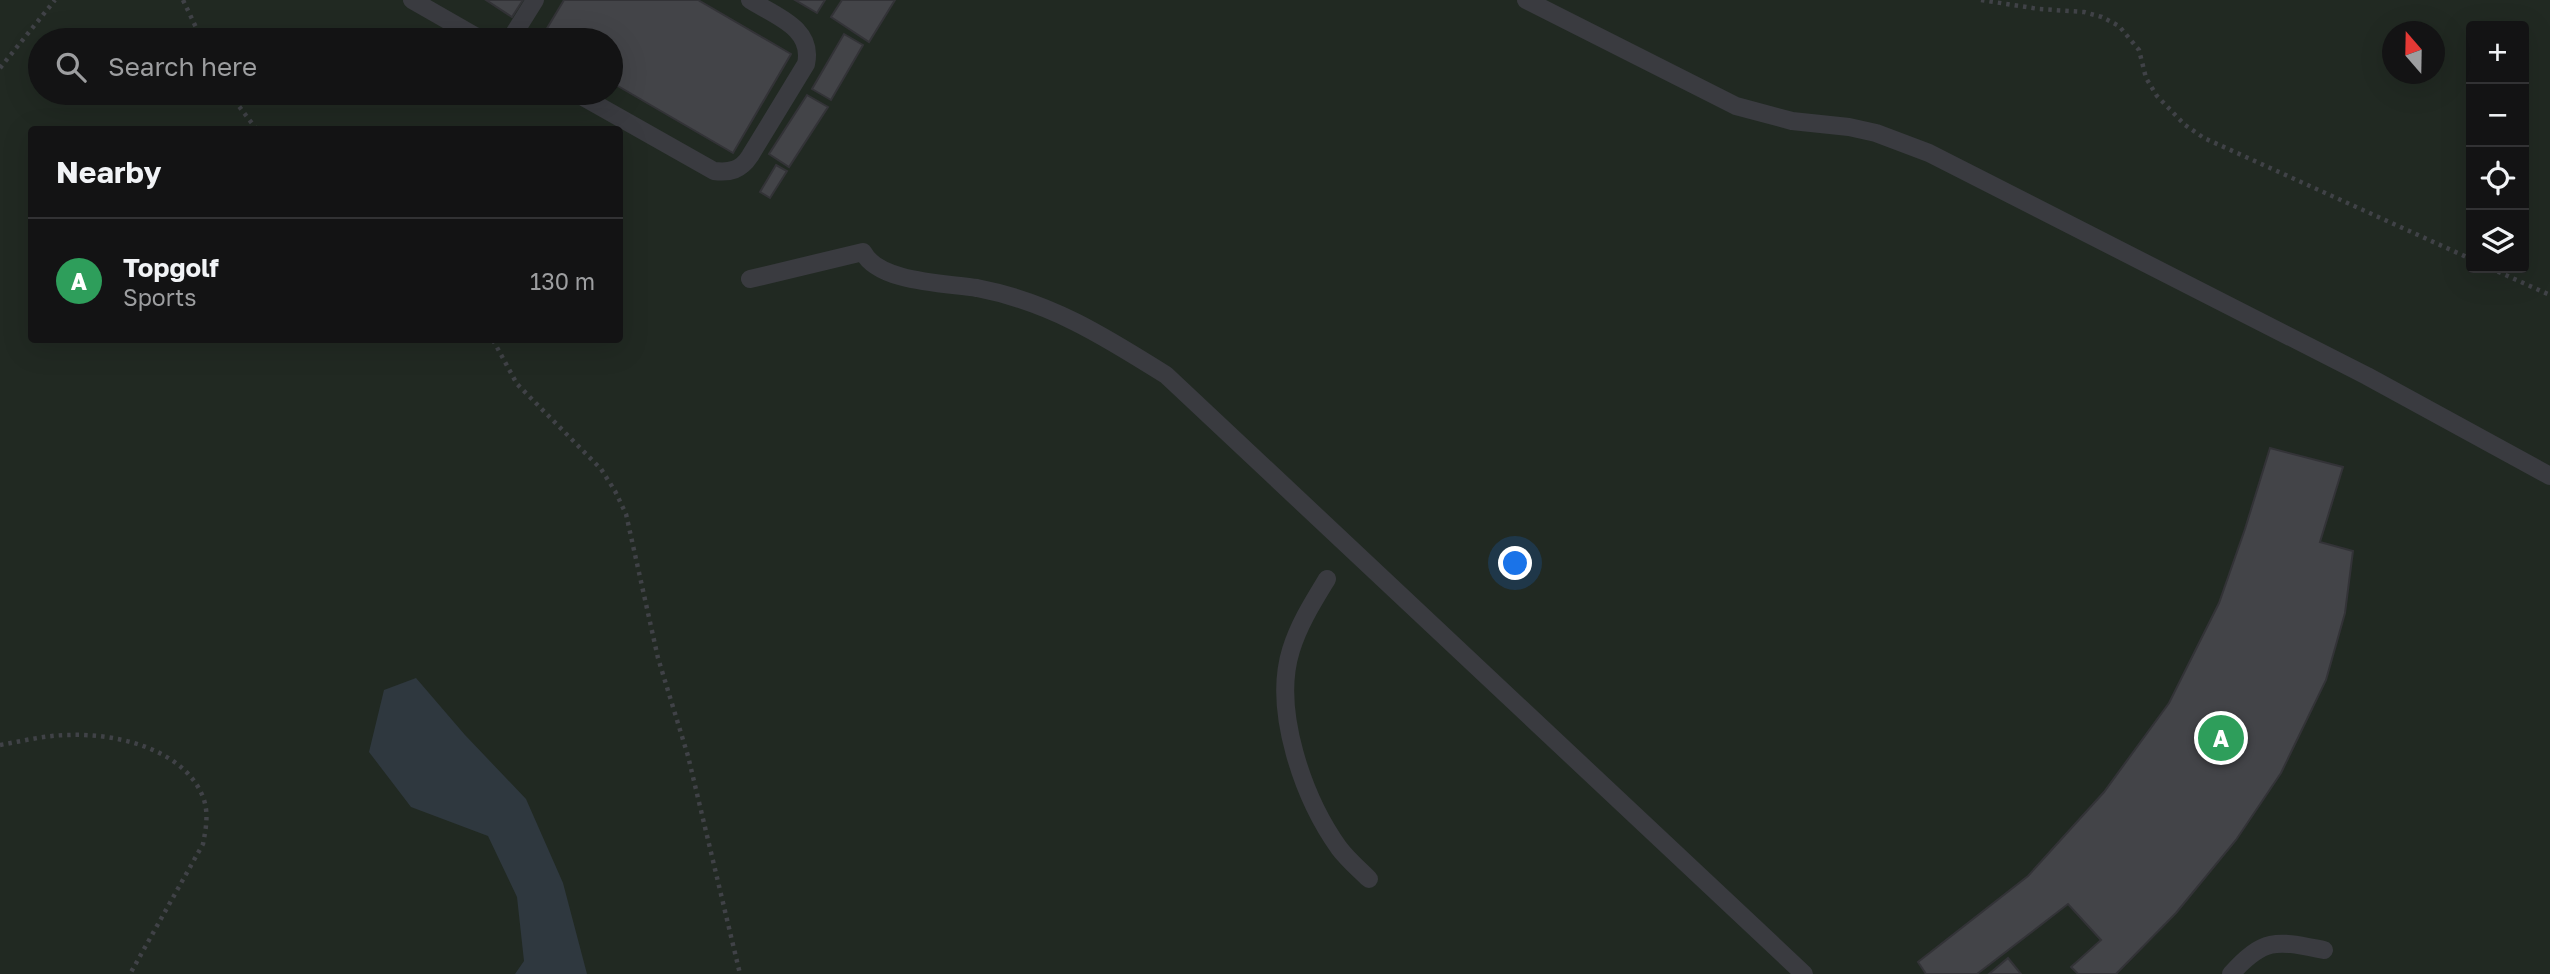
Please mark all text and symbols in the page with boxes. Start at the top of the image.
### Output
north arrow [2382,21,2445,84]
map controls [2466,21,2529,273]
button: + [2466,21,2529,84]
search box [28,28,623,105]
icon: search [52,48,90,86]
text: Search here [108,51,257,82]
button: − [2466,84,2529,147]
button: locate [2466,147,2529,210]
text: Nearby [56,154,161,190]
button: layers [2466,210,2529,273]
text: Topgolf [123,252,219,283]
text: A [71,267,87,295]
text: 130 m [530,267,595,295]
text: Sports [123,283,197,311]
your location [1498,546,1532,580]
pin: A [2198,712,2244,764]

